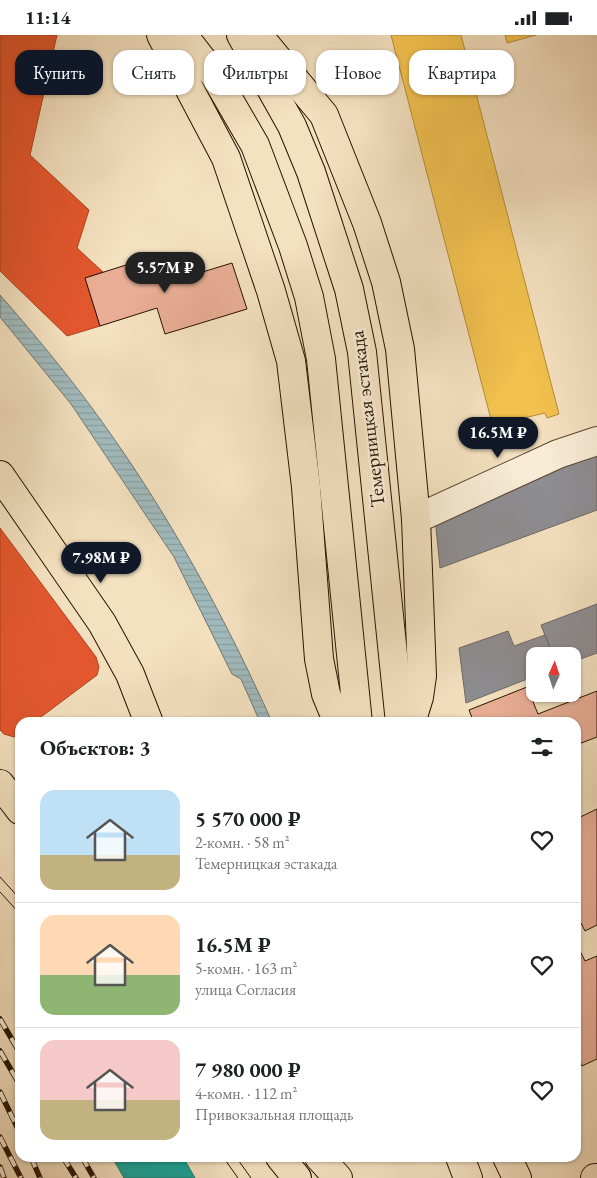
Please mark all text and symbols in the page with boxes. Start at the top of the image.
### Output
text: 11:14 [25,5,71,30]
chip: Купить [15,50,103,95]
chip: Снять [113,50,194,95]
chip: Фильтры [204,50,306,95]
chip: Новое [316,50,399,95]
chip: Квартира [409,50,514,95]
pin: 5.57M ₽ [119,251,211,294]
text: 5.57M ₽ [136,257,194,278]
street label: Темерницкая эстакада [343,329,391,509]
pin: 16.5M ₽ [452,417,544,459]
text: 16.5M ₽ [469,422,527,443]
pin: 7.98M ₽ [55,541,147,584]
text: 7.98M ₽ [72,547,130,568]
north arrow [526,647,581,703]
map controls [526,647,581,702]
icon: filters [528,733,556,761]
text: Объектов: 3 [40,734,151,761]
text: 5 570 000 ₽ [195,805,301,832]
icon: home [80,810,140,870]
icon: heart [528,826,556,854]
text: 2-комн. · 58 m² [195,832,290,853]
text: Темерницкая эстакада [195,853,337,874]
text: 16.5M ₽ [195,931,271,958]
icon: home [80,935,140,995]
icon: heart [528,951,556,979]
text: 5-комн. · 163 m² [195,958,297,979]
text: улица Согласия [195,979,296,1000]
text: 7 980 000 ₽ [195,1056,301,1083]
icon: home [80,1060,140,1120]
icon: heart [528,1076,556,1104]
text: 4-комн. · 112 m² [195,1083,297,1104]
text: Привокзальная площадь [195,1104,354,1125]

